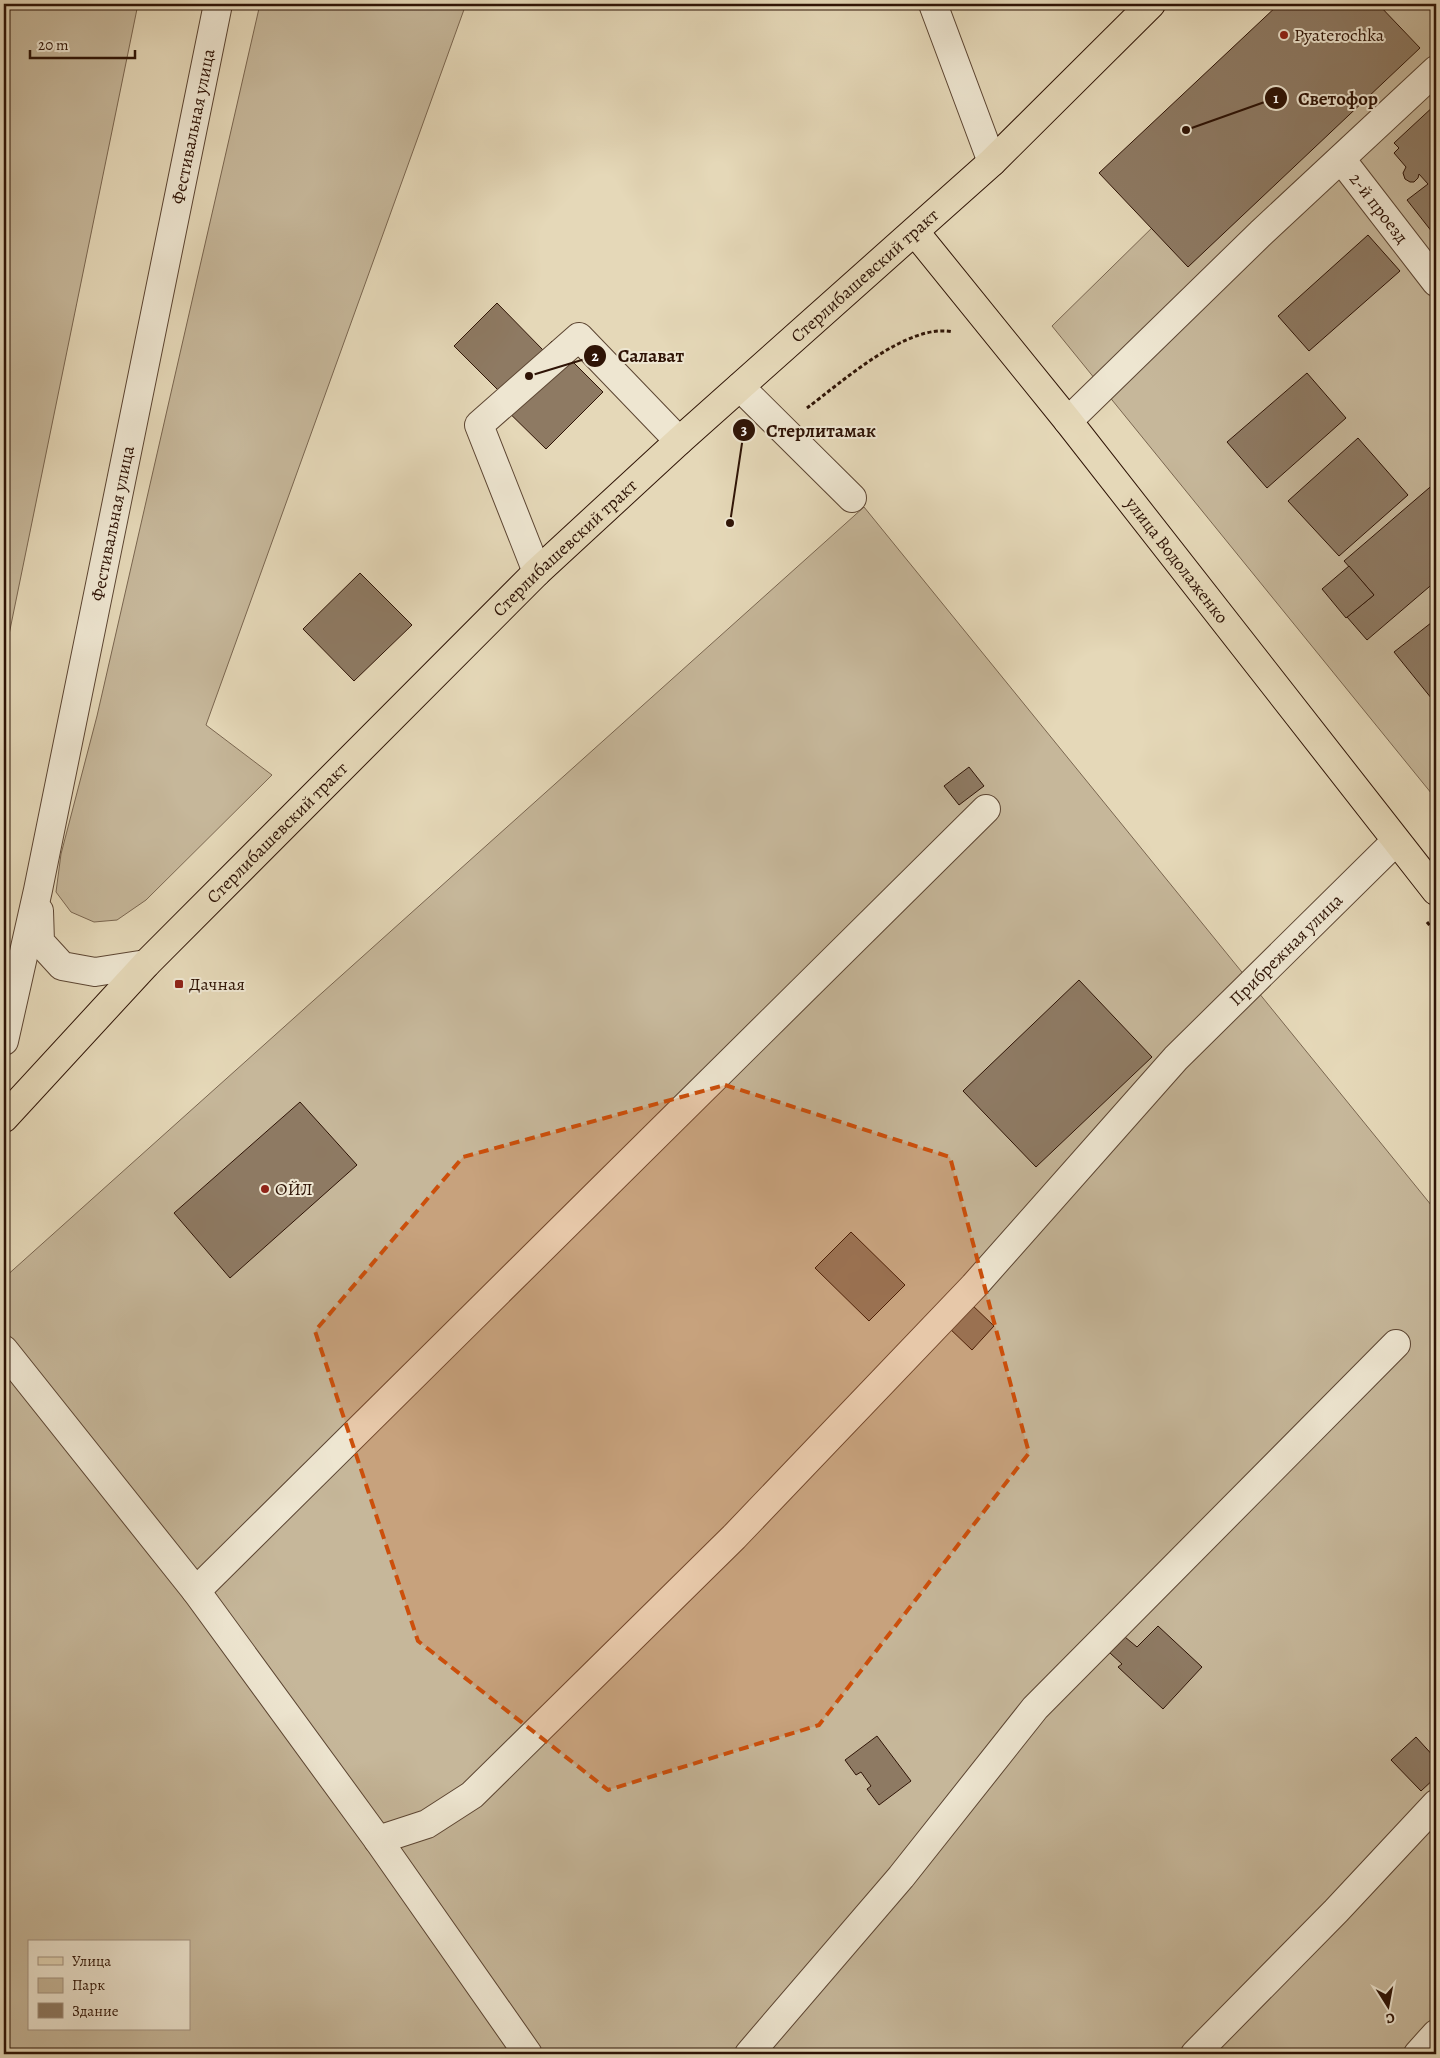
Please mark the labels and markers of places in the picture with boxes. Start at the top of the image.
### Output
place label: Pyaterochka [1294,23,1385,47]
marker: Pyaterochka [1278,29,1290,41]
callout: Светофор [1263,81,1388,115]
callout: Салават [583,339,694,373]
callout: Стерлитамак [731,413,886,447]
place label: Дачная [189,972,245,996]
marker: Дачная [173,978,185,990]
place label: ОЙЛ [275,1177,313,1201]
marker: ОЙЛ [259,1183,271,1195]

